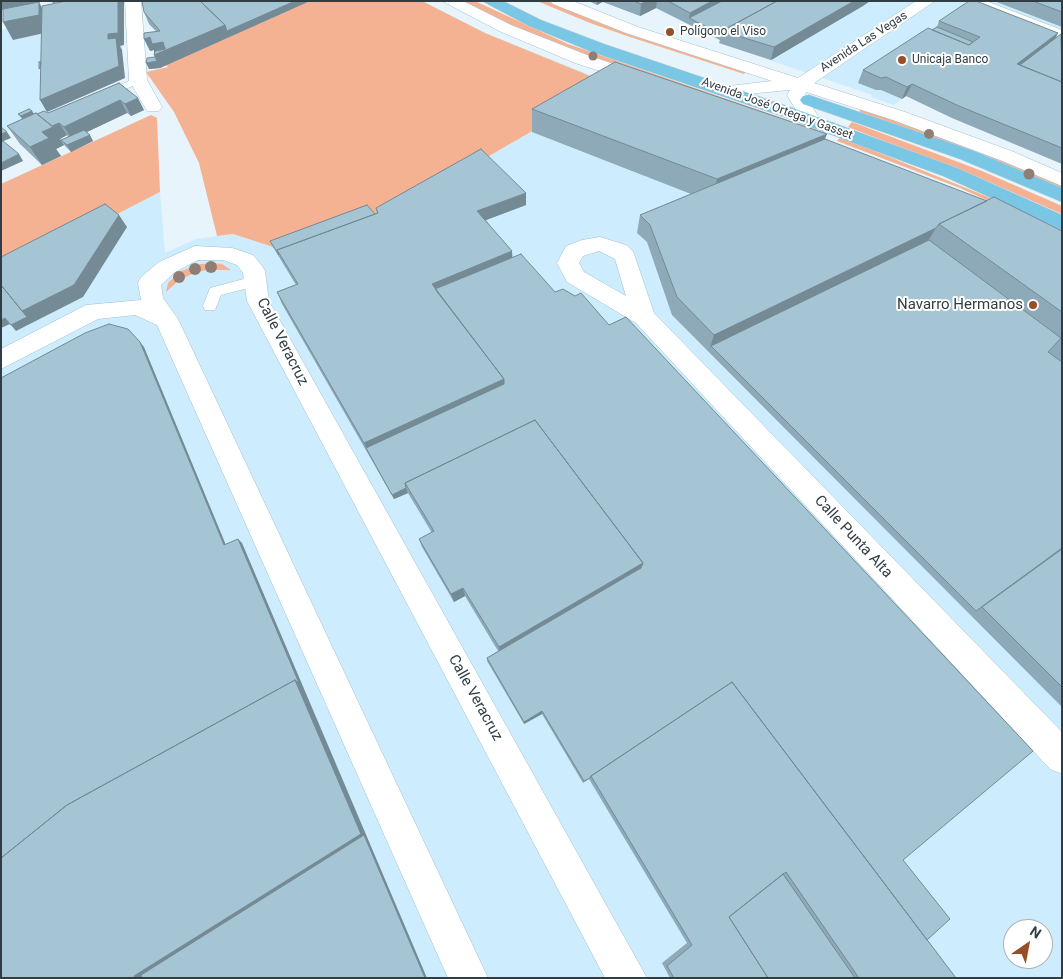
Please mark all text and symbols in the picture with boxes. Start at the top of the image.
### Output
street label: Avenida Las Vegas [818,9,910,75]
place label: Polígono el Viso [680,25,766,39]
marker: Polígono el Viso [664,26,676,38]
place label: Unicaja Banco [912,53,988,67]
marker: Unicaja Banco [896,54,908,66]
street label: Avenida José Ortega y Gasset [700,75,854,143]
street label: Calle Veracruz [252,295,312,389]
place label: Navarro Hermanos [897,296,1023,314]
marker: Navarro Hermanos [1027,299,1039,311]
street label: Calle Punta Alta [810,492,896,582]
street label: Calle Veracruz [444,652,506,744]
north arrow [1003,919,1053,969]
text: N [1027,923,1044,942]

